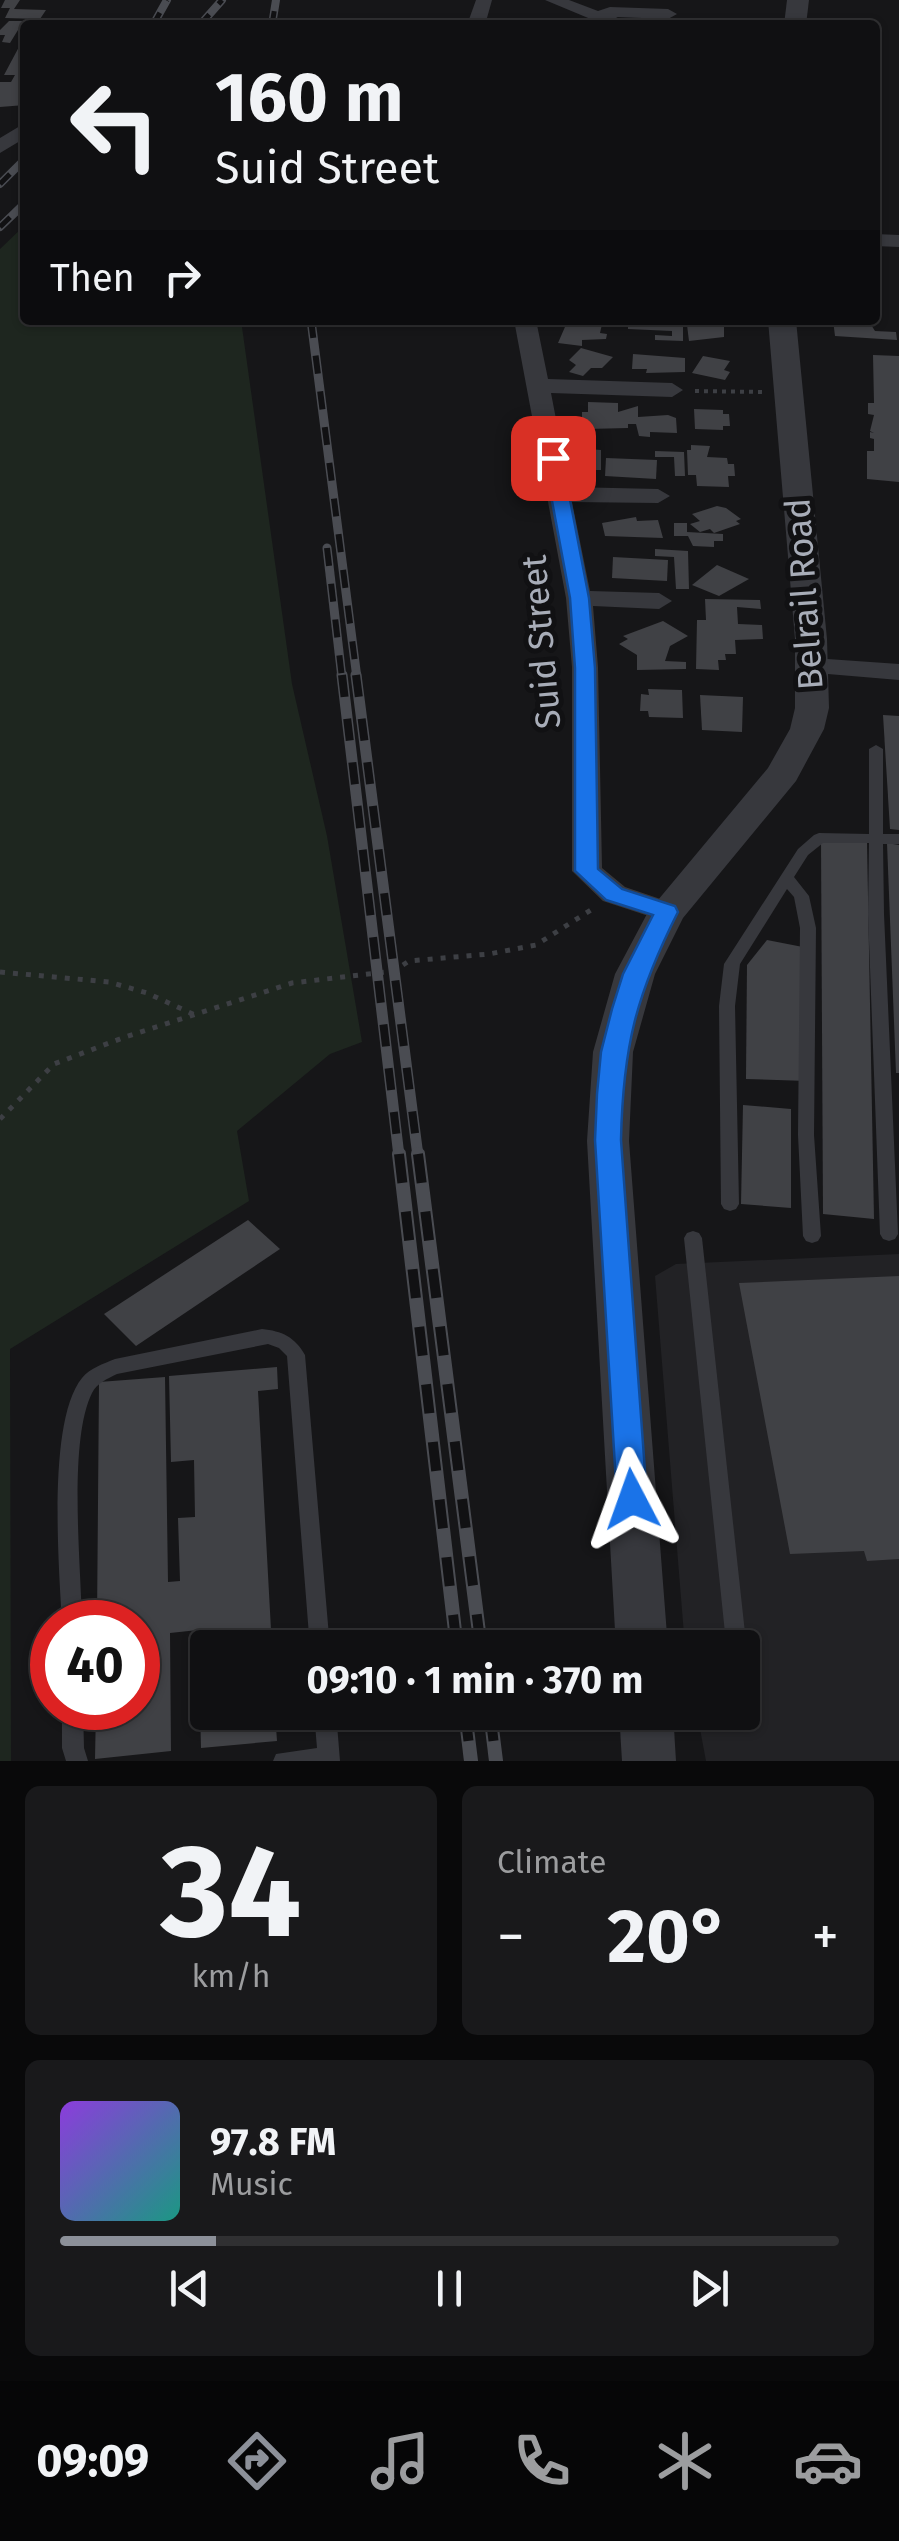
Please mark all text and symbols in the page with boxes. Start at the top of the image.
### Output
text: 160 m [215,56,404,140]
icon: left [50,60,180,190]
text: Suid Street [215,141,439,195]
icon: right [155,250,210,305]
text: Then [50,255,135,301]
pin [511,416,596,501]
icon: arrive [526,431,581,486]
street label: Belrail Road [776,497,832,691]
street label: Suid Street [512,553,570,731]
position arrow [580,1447,684,1551]
speed limit sign: 40 [30,1600,160,1730]
text: 09:10 · 1 min · 370 m [307,1657,643,1703]
text: 34 [161,1814,301,1970]
text: Climate [497,1843,606,1881]
text: 20° [607,1892,729,1982]
text: − [497,1904,525,1970]
text: + [812,1904,839,1970]
text: km/h [191,1957,271,1995]
text: 97.8 FM [210,2119,336,2165]
text: Music [210,2165,293,2203]
icon: previous [162,2261,217,2316]
icon: pause [422,2261,477,2316]
icon: next [682,2261,737,2316]
icon: directions [222,2426,292,2496]
icon: music [365,2426,435,2496]
icon: phone [507,2426,577,2496]
icon: climate [650,2426,720,2496]
icon: car [793,2426,863,2496]
text: 09:09 [36,2434,149,2488]

